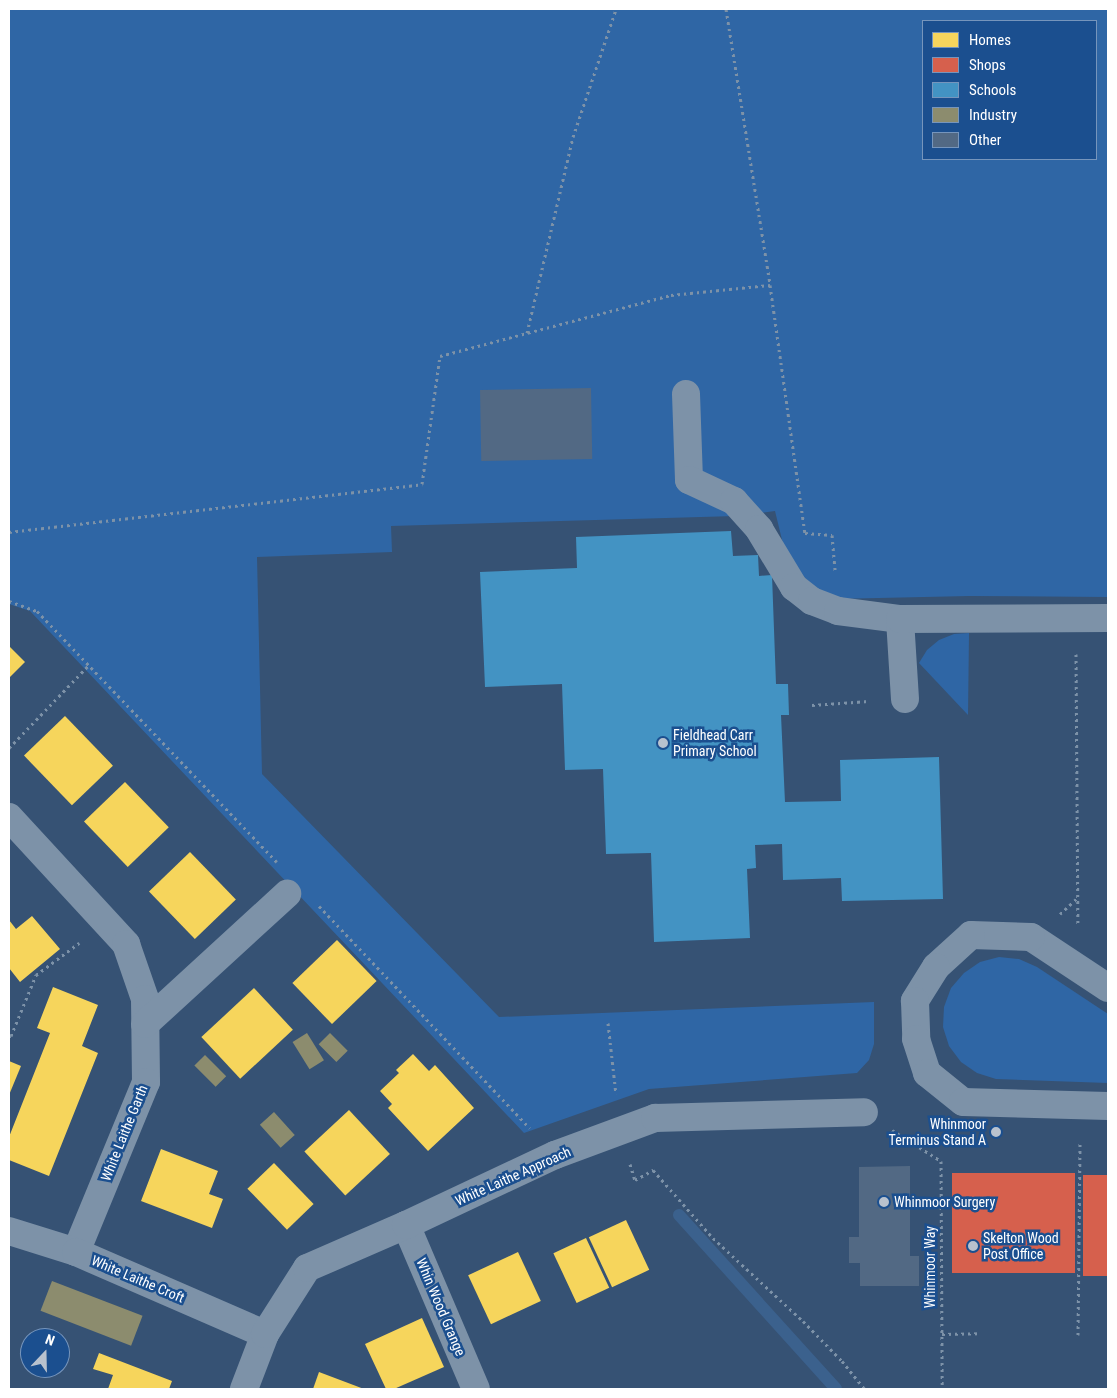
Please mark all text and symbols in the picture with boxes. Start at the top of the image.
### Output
legend [922,20,1097,160]
text: Homes [969,31,1011,49]
text: Shops [969,56,1006,74]
text: Schools [969,81,1016,99]
text: Industry [969,106,1017,124]
text: Other [969,131,1001,149]
place label: Fieldhead Carr Primary School [673,727,757,760]
marker: Fieldhead Carr Primary School [657,737,669,749]
street label: White Laithe Garth [97,1082,151,1184]
place label: Whinmoor Terminus Stand A [889,1116,986,1148]
marker: Whinmoor Terminus Stand A [990,1126,1002,1138]
street label: White Laithe Approach [453,1143,573,1209]
place label: Whinmoor Surgery [894,1194,995,1210]
marker: Whinmoor Surgery [878,1196,890,1208]
street label: Whinmoor Way [922,1226,938,1308]
place label: Skelton Wood Post Office [983,1230,1059,1262]
marker: Skelton Wood Post Office [967,1240,979,1252]
street label: White Laithe Croft [89,1252,187,1306]
street label: Whin Wood Grange [413,1256,469,1358]
north arrow [20,1328,70,1378]
text: N [43,1331,57,1349]

